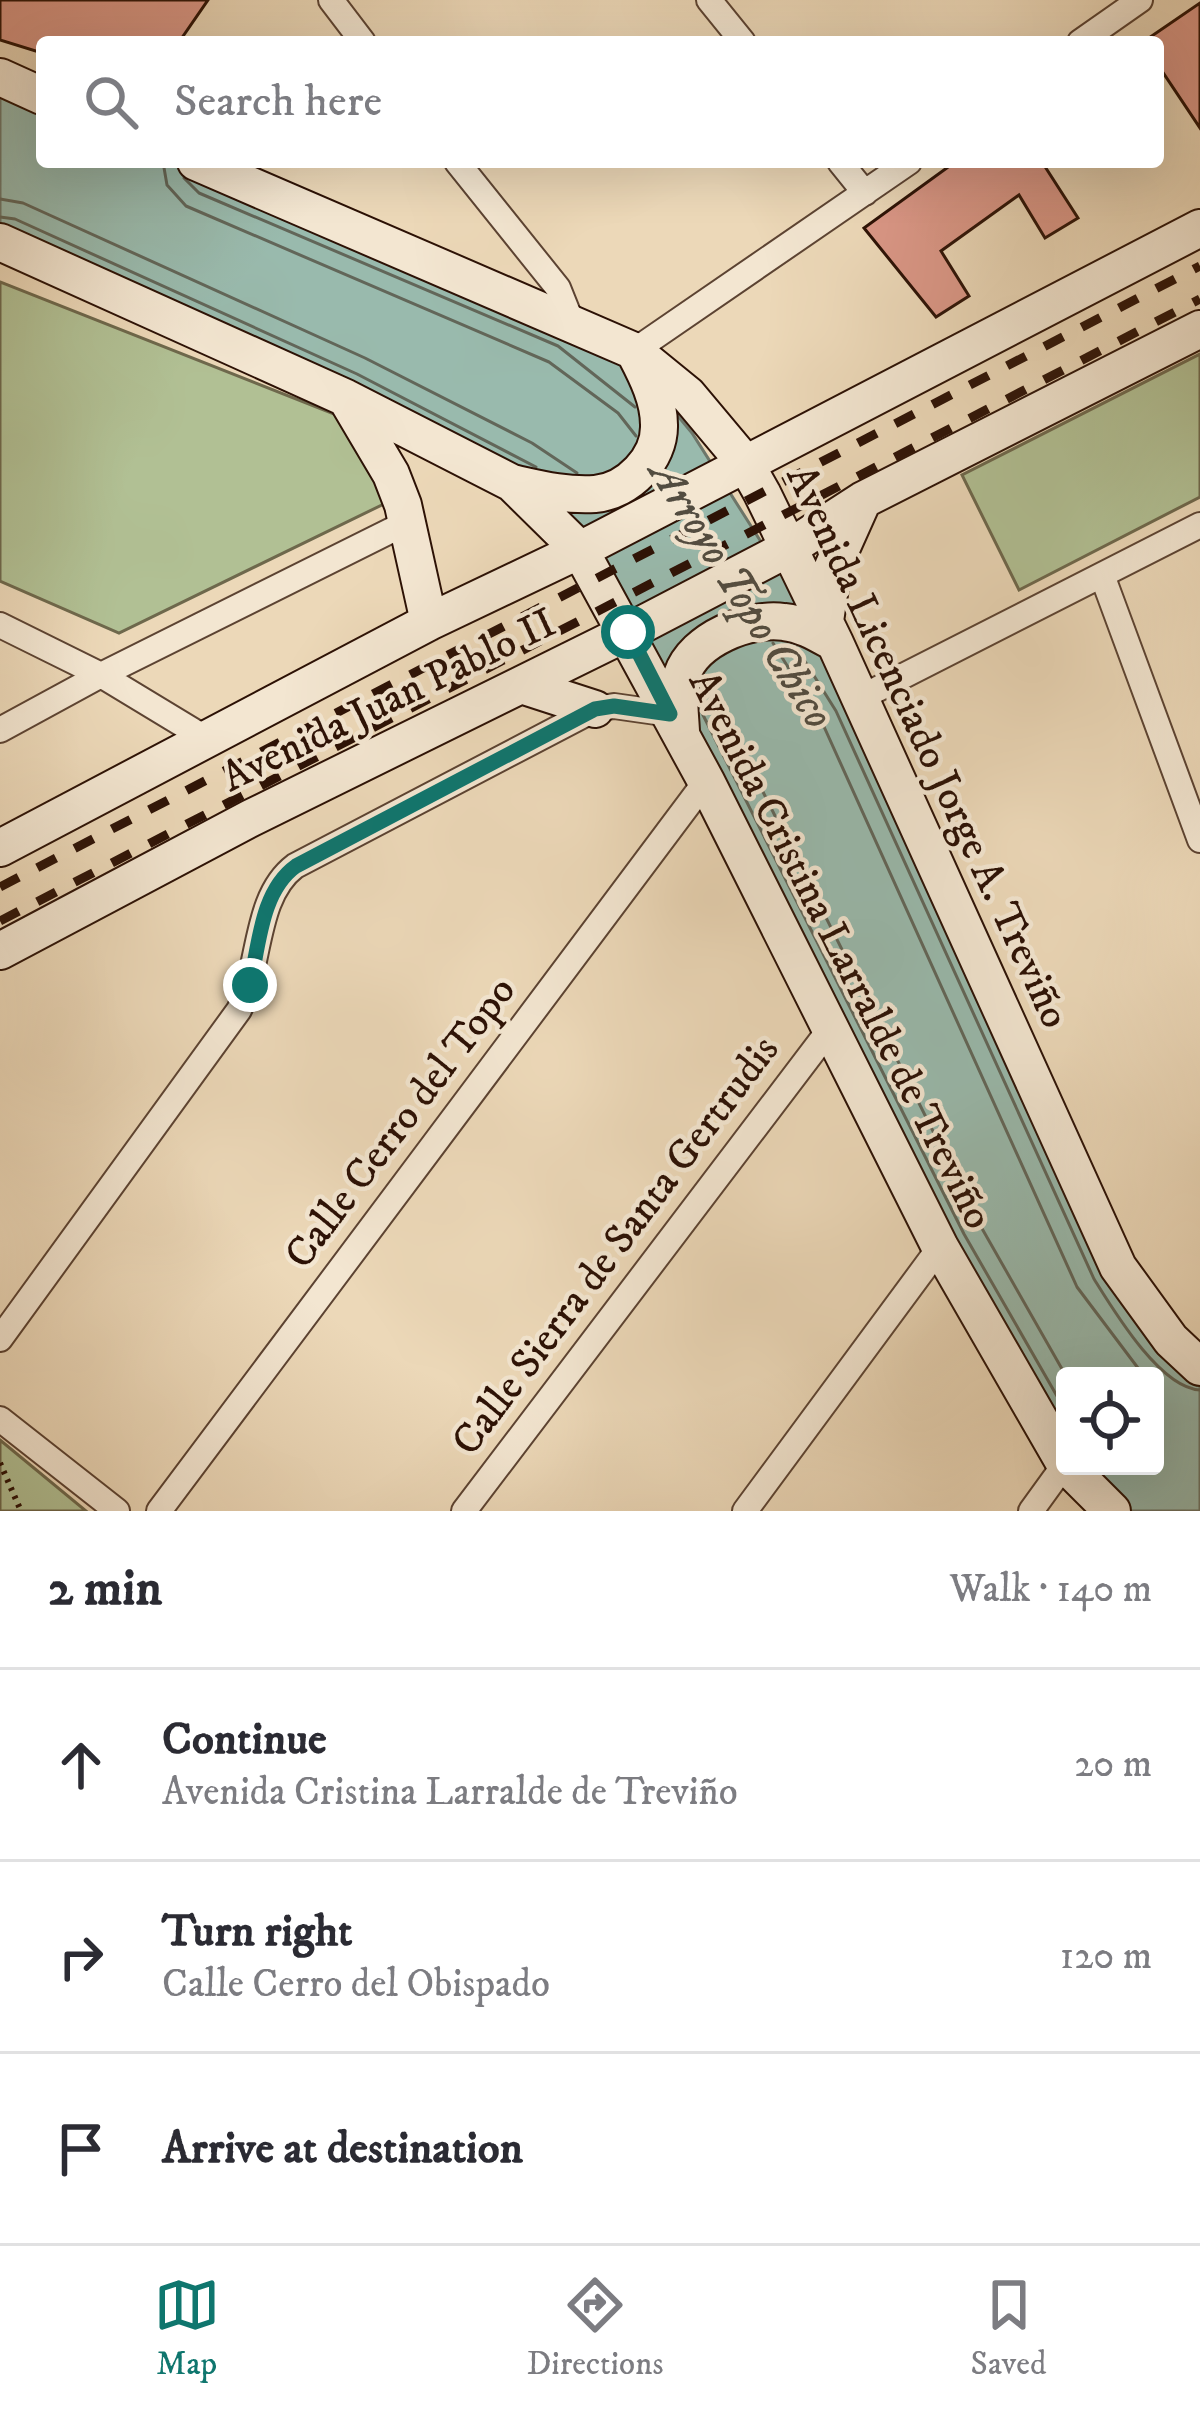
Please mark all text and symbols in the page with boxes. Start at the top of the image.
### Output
search box [36,36,1164,168]
icon: search [78,69,144,135]
text: Search here [174,74,382,130]
water label: Arroyo Topo Chico [633,446,846,740]
street label: Avenida Licenciado Jorge A. Treviño [773,457,1081,1037]
street label: Avenida Juan Pablo II [213,598,565,804]
route start [601,605,655,659]
street label: Avenida Cristina Larralde de Treviño [676,662,1004,1238]
route end [223,958,277,1012]
street label: Calle Cerro del Topo [274,967,528,1279]
street label: Calle Sierra de Santa Gertrudis [441,1026,791,1466]
map controls [1056,1367,1164,1475]
button: locate [1056,1367,1164,1475]
text: 2 min [48,1557,162,1621]
text: Walk · 140 m [949,1565,1152,1614]
text: Continue [162,1712,327,1768]
icon: ahead [48,1732,114,1798]
text: 20 m [1074,1740,1152,1789]
text: Avenida Cristina Larralde de Treviño [162,1768,738,1817]
text: Turn right [162,1904,352,1960]
icon: right [48,1924,114,1990]
text: 120 m [1060,1932,1152,1981]
text: Calle Cerro del Obispado [162,1960,550,2009]
icon: arrive [48,2116,114,2182]
text: Arrive at destination [162,2121,523,2177]
tab: Map [154,2272,220,2385]
tab: Directions [527,2272,663,2385]
tab: Saved [971,2272,1046,2385]

